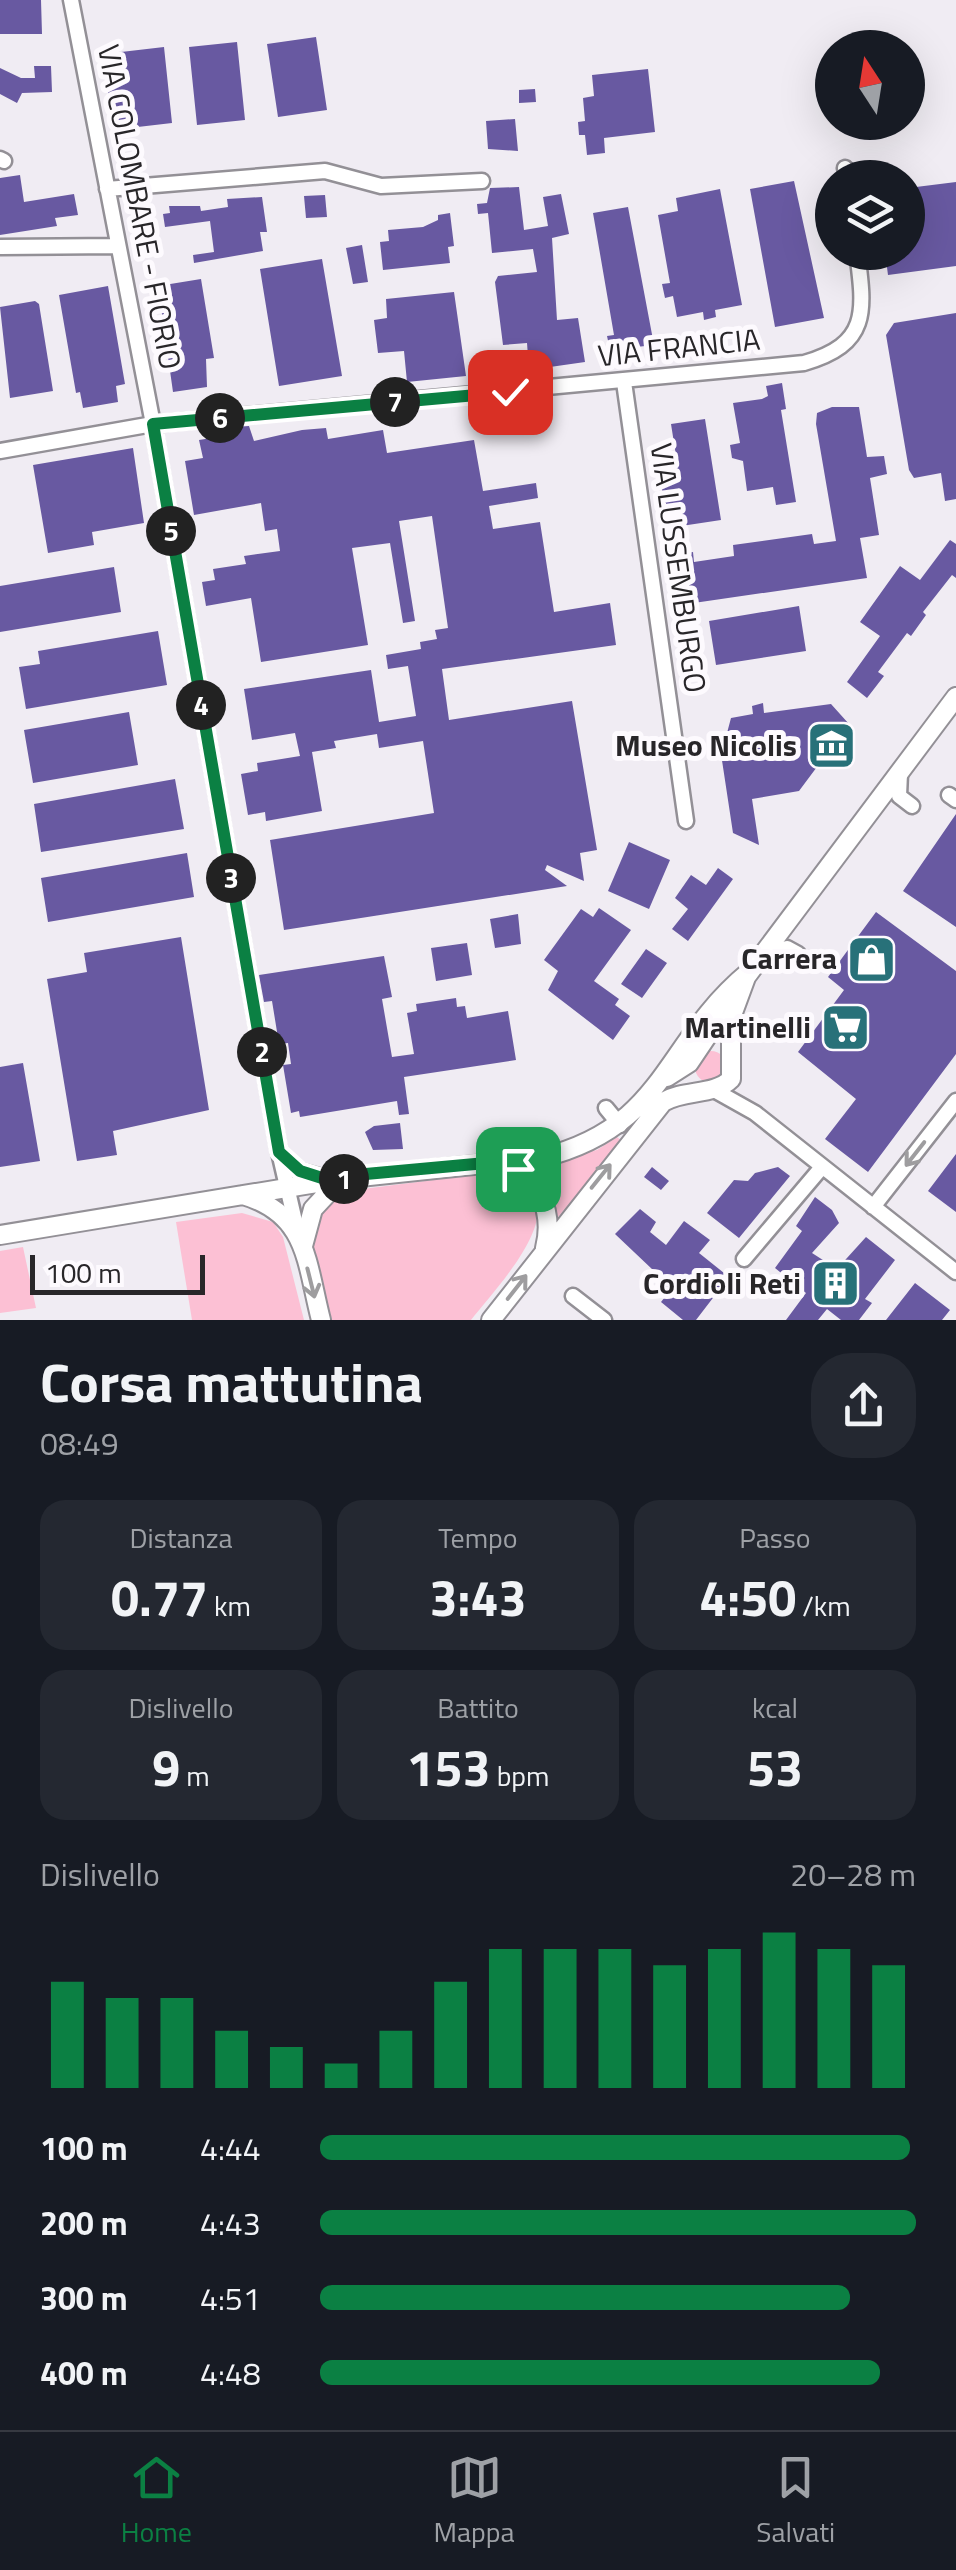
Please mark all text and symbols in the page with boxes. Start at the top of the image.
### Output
north arrow [815,30,925,140]
map controls [815,30,925,270]
street label: VIA COLOMBARE - FIORIO [86,40,194,373]
button: layers [815,160,925,270]
street label: VIA FRANCIA [595,316,763,378]
pin [468,350,553,435]
icon: check [483,365,538,420]
pin: 7 [370,377,420,427]
text: 7 [387,380,403,423]
pin: 6 [195,393,245,443]
text: 6 [212,396,228,439]
street label: VIA LUSSEMBURGO [639,440,719,696]
pin: 5 [146,506,196,556]
text: 5 [163,509,179,552]
pin: 4 [176,680,226,730]
text: 4 [193,683,209,726]
museum icon: Museo Nicolis [806,720,858,772]
place label: Museo Nicolis [615,722,797,768]
pin: 3 [206,853,256,903]
text: 3 [223,856,239,899]
shop icon: Carrera [846,933,898,985]
place label: Carrera [741,935,837,981]
supermarket icon: Martinelli [820,1002,872,1054]
place label: Martinelli [684,1004,811,1050]
pin: 2 [237,1027,287,1077]
text: 2 [254,1030,270,1073]
pin [476,1127,561,1212]
one-way arrow [904,1140,925,1167]
icon: arrive [491,1142,546,1197]
pin: 1 [319,1154,369,1204]
text: 1 [336,1157,352,1200]
one-way arrow [590,1164,612,1190]
scale bar [30,1250,205,1294]
text: 100 m [45,1251,122,1294]
building icon: Cordioli Reti [810,1258,862,1310]
place label: Cordioli Reti [643,1260,801,1306]
one-way arrow [303,1267,322,1298]
one-way arrow [506,1274,527,1301]
text: Corsa mattutina [40,1340,423,1423]
button: share [811,1353,916,1458]
text: 08:49 [40,1419,119,1467]
text: Distanza [130,1516,232,1559]
text: Tempo [438,1516,518,1559]
text: Passo [739,1516,811,1559]
text: 0.77 [111,1559,208,1635]
text: 3:43 [430,1559,526,1635]
text: 4:50 [699,1559,796,1635]
text: km [208,1584,251,1627]
text: /km [796,1584,851,1627]
text: Dislivello [129,1686,233,1729]
text: Battito [437,1686,519,1729]
text: kcal [752,1686,798,1729]
text: 9 [152,1729,180,1805]
text: 153 [406,1729,490,1805]
text: 53 [747,1729,803,1805]
text: m [180,1754,210,1797]
text: bpm [490,1754,550,1797]
text: Dislivello [40,1850,160,1898]
text: 20–28 m [790,1850,916,1898]
text: 100 m [40,2124,128,2172]
text: 4:44 [200,2124,261,2172]
text: 200 m [40,2199,128,2247]
text: 4:43 [200,2199,261,2247]
text: 300 m [40,2274,128,2322]
text: 4:51 [200,2274,261,2322]
text: 400 m [40,2349,128,2397]
text: 4:48 [200,2349,261,2397]
tab: Home [121,2450,192,2553]
tab: Mappa [434,2450,515,2553]
tab: Salvati [756,2450,835,2553]

